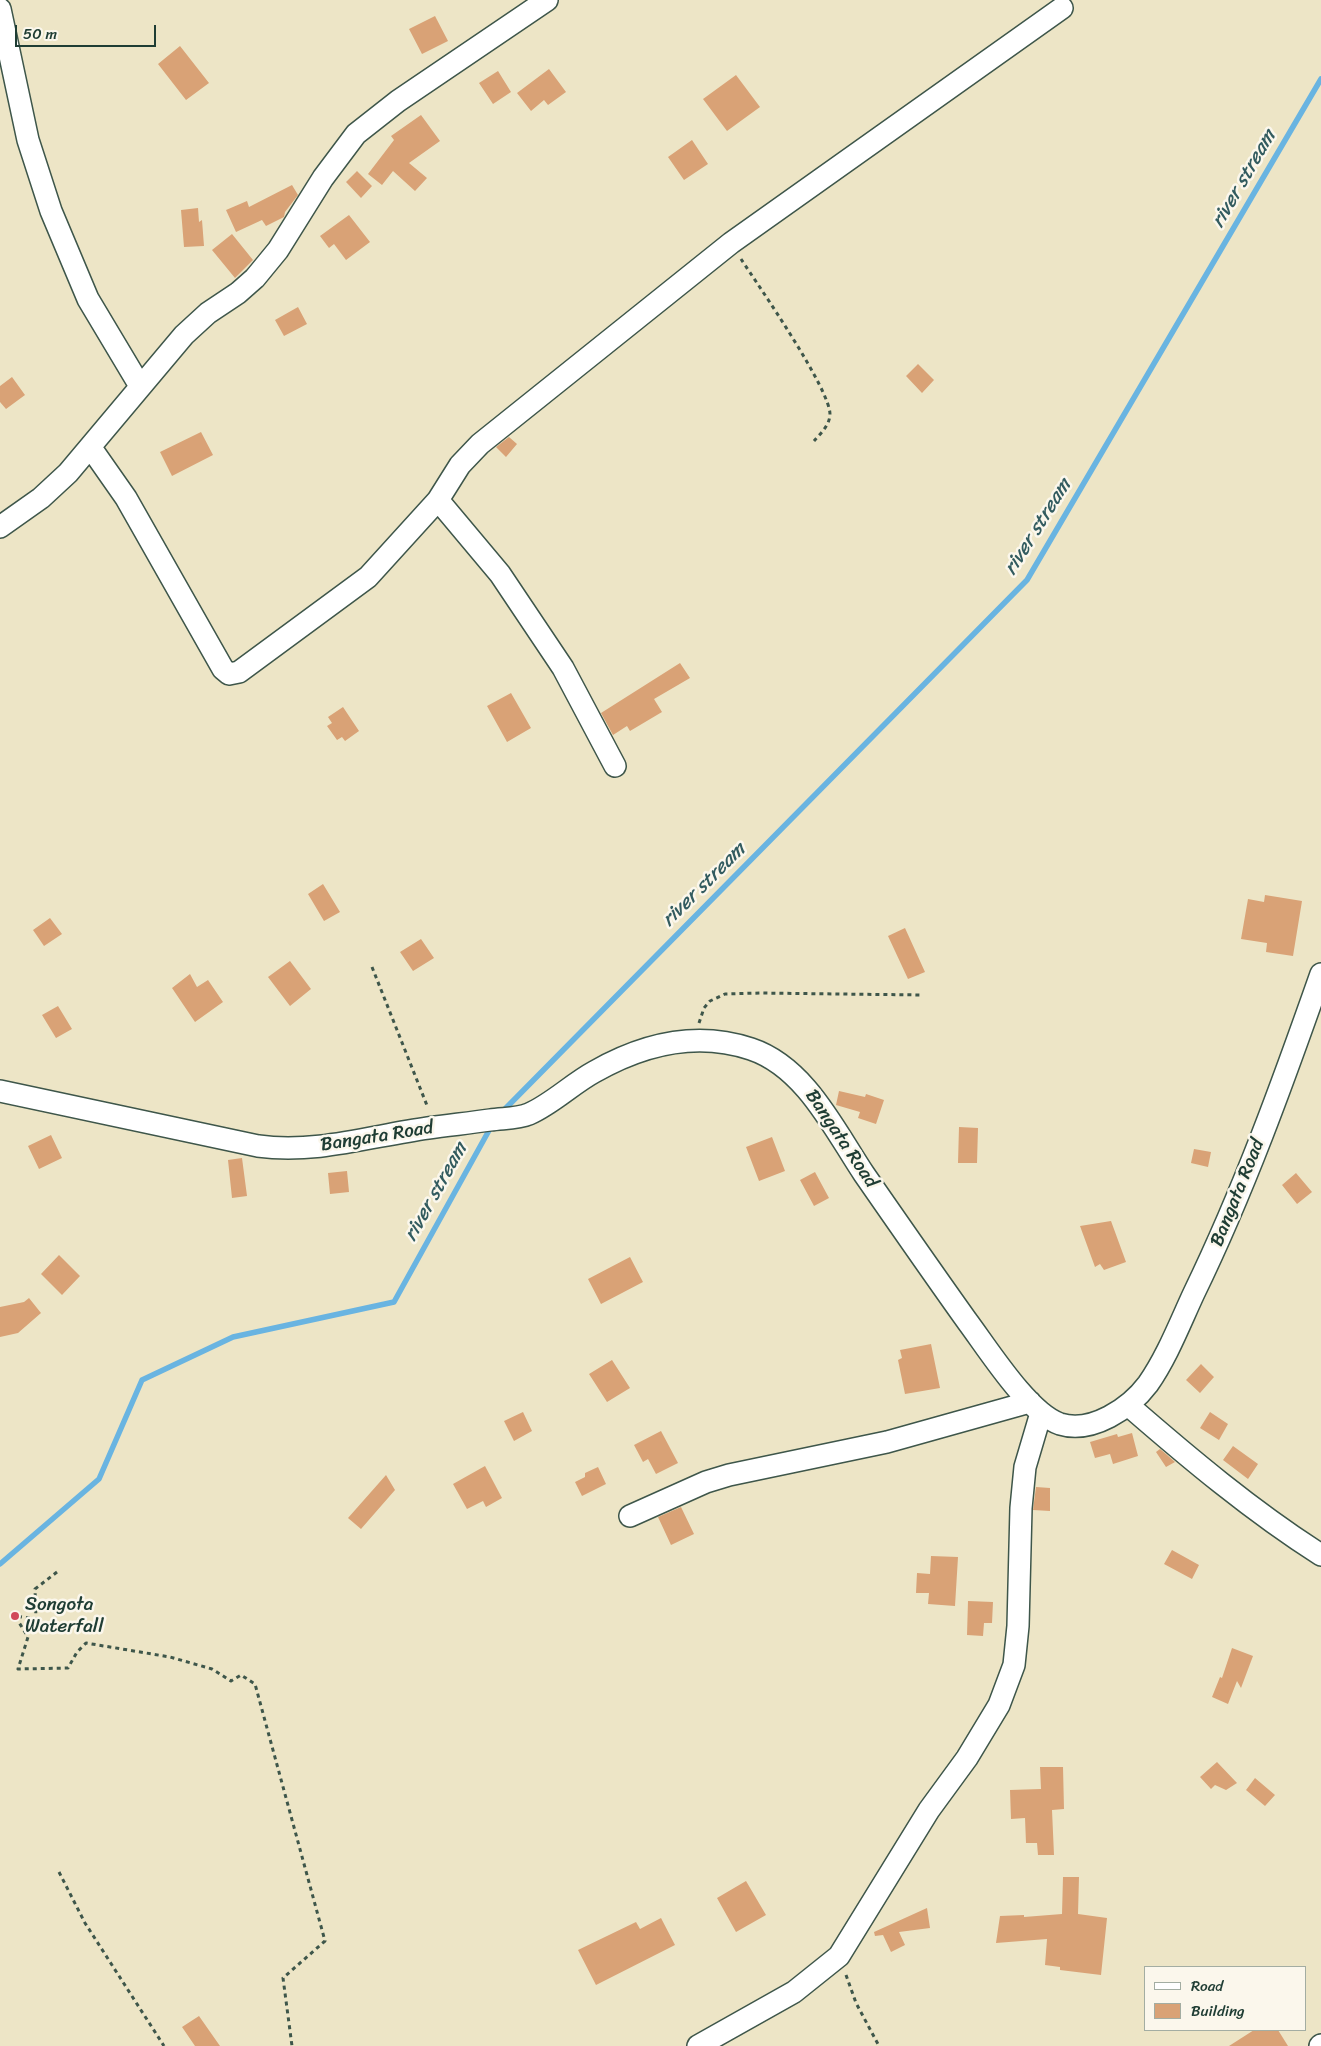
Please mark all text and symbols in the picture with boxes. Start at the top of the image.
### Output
scale bar [18,15,159,47]
text: 50 m [23,21,57,47]
water label: river stream [1206,126,1282,232]
water label: river stream [999,475,1077,579]
water label: river stream [657,838,751,932]
street label: Bangata Road [800,1085,882,1193]
street label: Bangata Road [319,1117,435,1157]
street label: Bangata Road [1206,1136,1270,1250]
water label: river stream [399,1139,473,1245]
place label: Songota Waterfall [25,1594,104,1638]
marker: Songota Waterfall [9,1610,21,1622]
legend [1144,1966,1306,2031]
text: Road [1191,1973,1223,1999]
text: Building [1191,1998,1245,2024]

